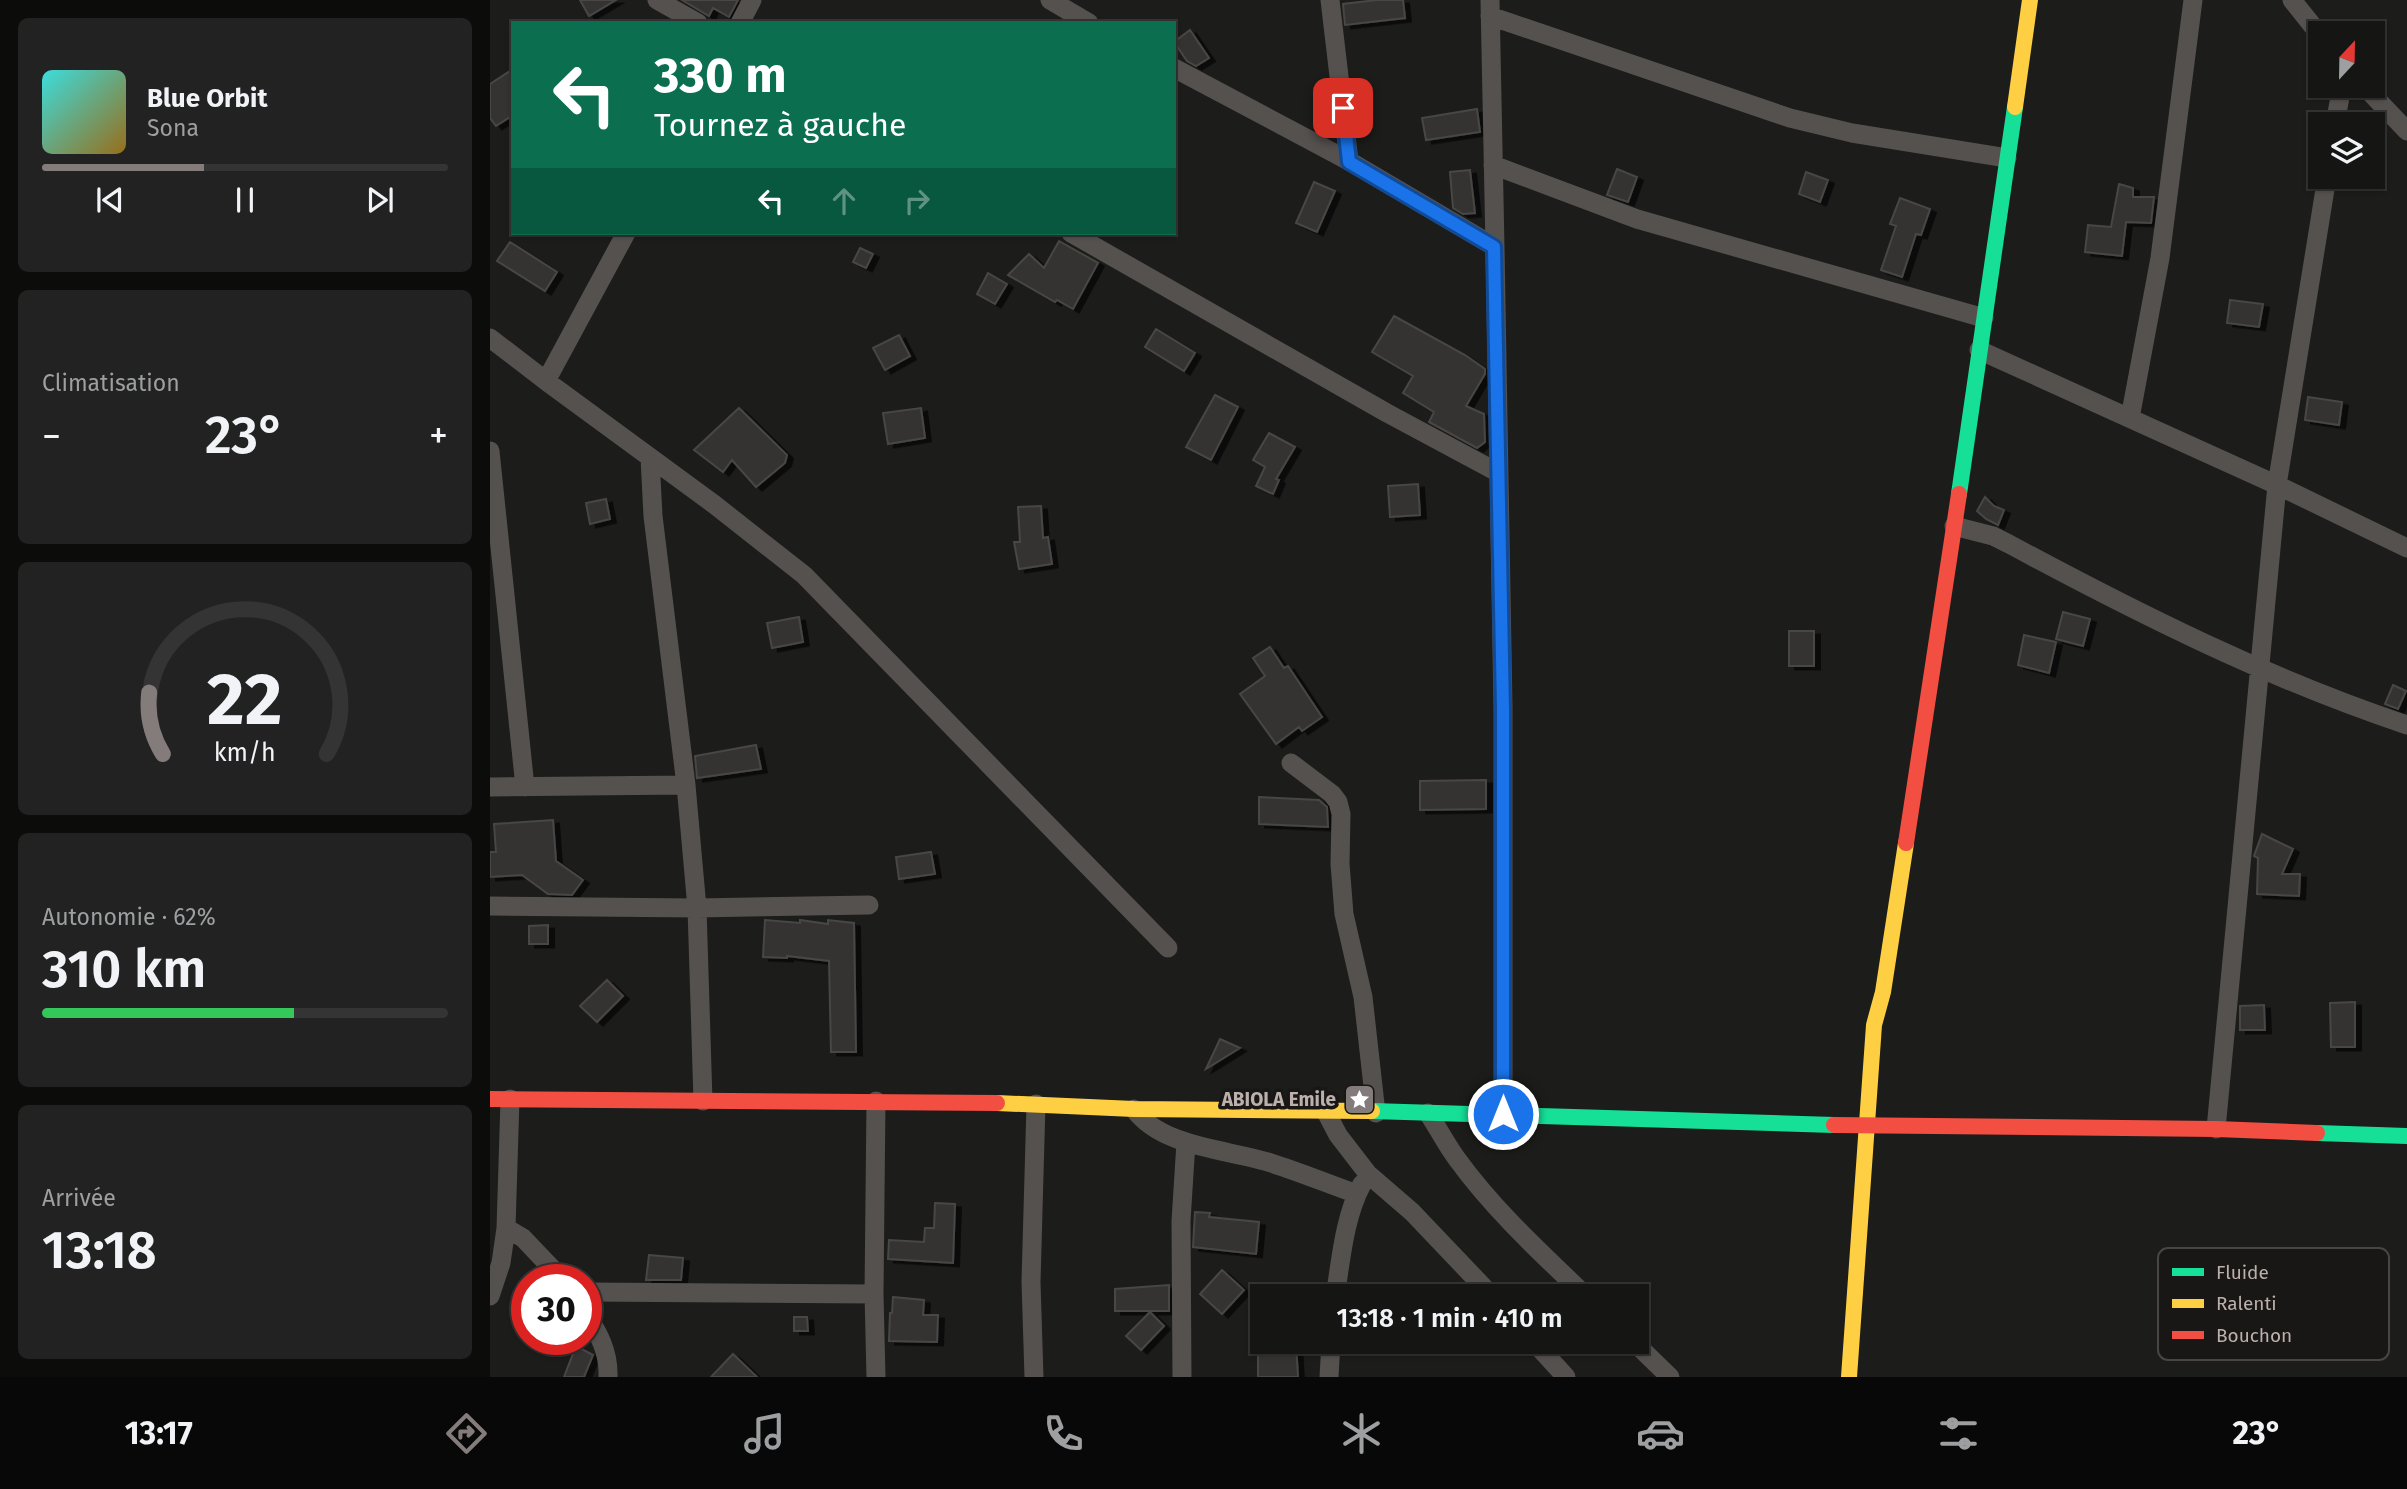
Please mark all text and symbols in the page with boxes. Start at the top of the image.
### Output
north arrow [2308,21,2385,98]
map controls [2308,21,2385,189]
text: 330 m [654,46,787,105]
icon: left [539,49,630,140]
pin [1313,78,1373,138]
text: Blue Orbit [147,83,267,114]
icon: arrive [1324,89,1362,127]
text: Tournez à gauche [654,106,906,144]
button: layers [2308,112,2385,189]
text: Sona [147,114,199,142]
icon: previous [91,181,129,219]
icon: pause [226,181,264,219]
icon: next [361,181,399,219]
icon: left [752,182,790,220]
icon: ahead [825,182,863,220]
icon: right [898,182,936,220]
text: Climatisation [42,369,180,397]
text: 23° [205,404,285,467]
text: − [42,413,61,459]
text: + [429,413,448,459]
text: 22 [207,657,283,744]
text: km/h [214,738,276,768]
text: Autonomie · 62% [42,903,216,931]
text: 310 km [42,938,206,1001]
position arrow [1466,1077,1540,1151]
place icon: ABIOLA Emile [1342,1082,1376,1116]
place label: ABIOLA Emile [1221,1088,1336,1111]
text: Arrivée [42,1184,116,1212]
text: 13:18 [42,1219,157,1282]
legend [2158,1248,2389,1360]
text: Fluide [2216,1261,2269,1284]
speed limit sign: 30 [511,1264,602,1355]
text: Ralenti [2216,1292,2277,1315]
text: 13:18 · 1 min · 410 m [1337,1303,1562,1334]
text: Bouchon [2216,1324,2292,1347]
icon: directions [442,1409,491,1458]
icon: music [740,1409,789,1458]
icon: phone [1039,1409,1088,1458]
icon: climate [1337,1409,1386,1458]
icon: car [1636,1409,1685,1458]
icon: filters [1934,1409,1983,1458]
text: 13:17 [125,1414,193,1452]
text: 23° [2233,1414,2282,1452]

